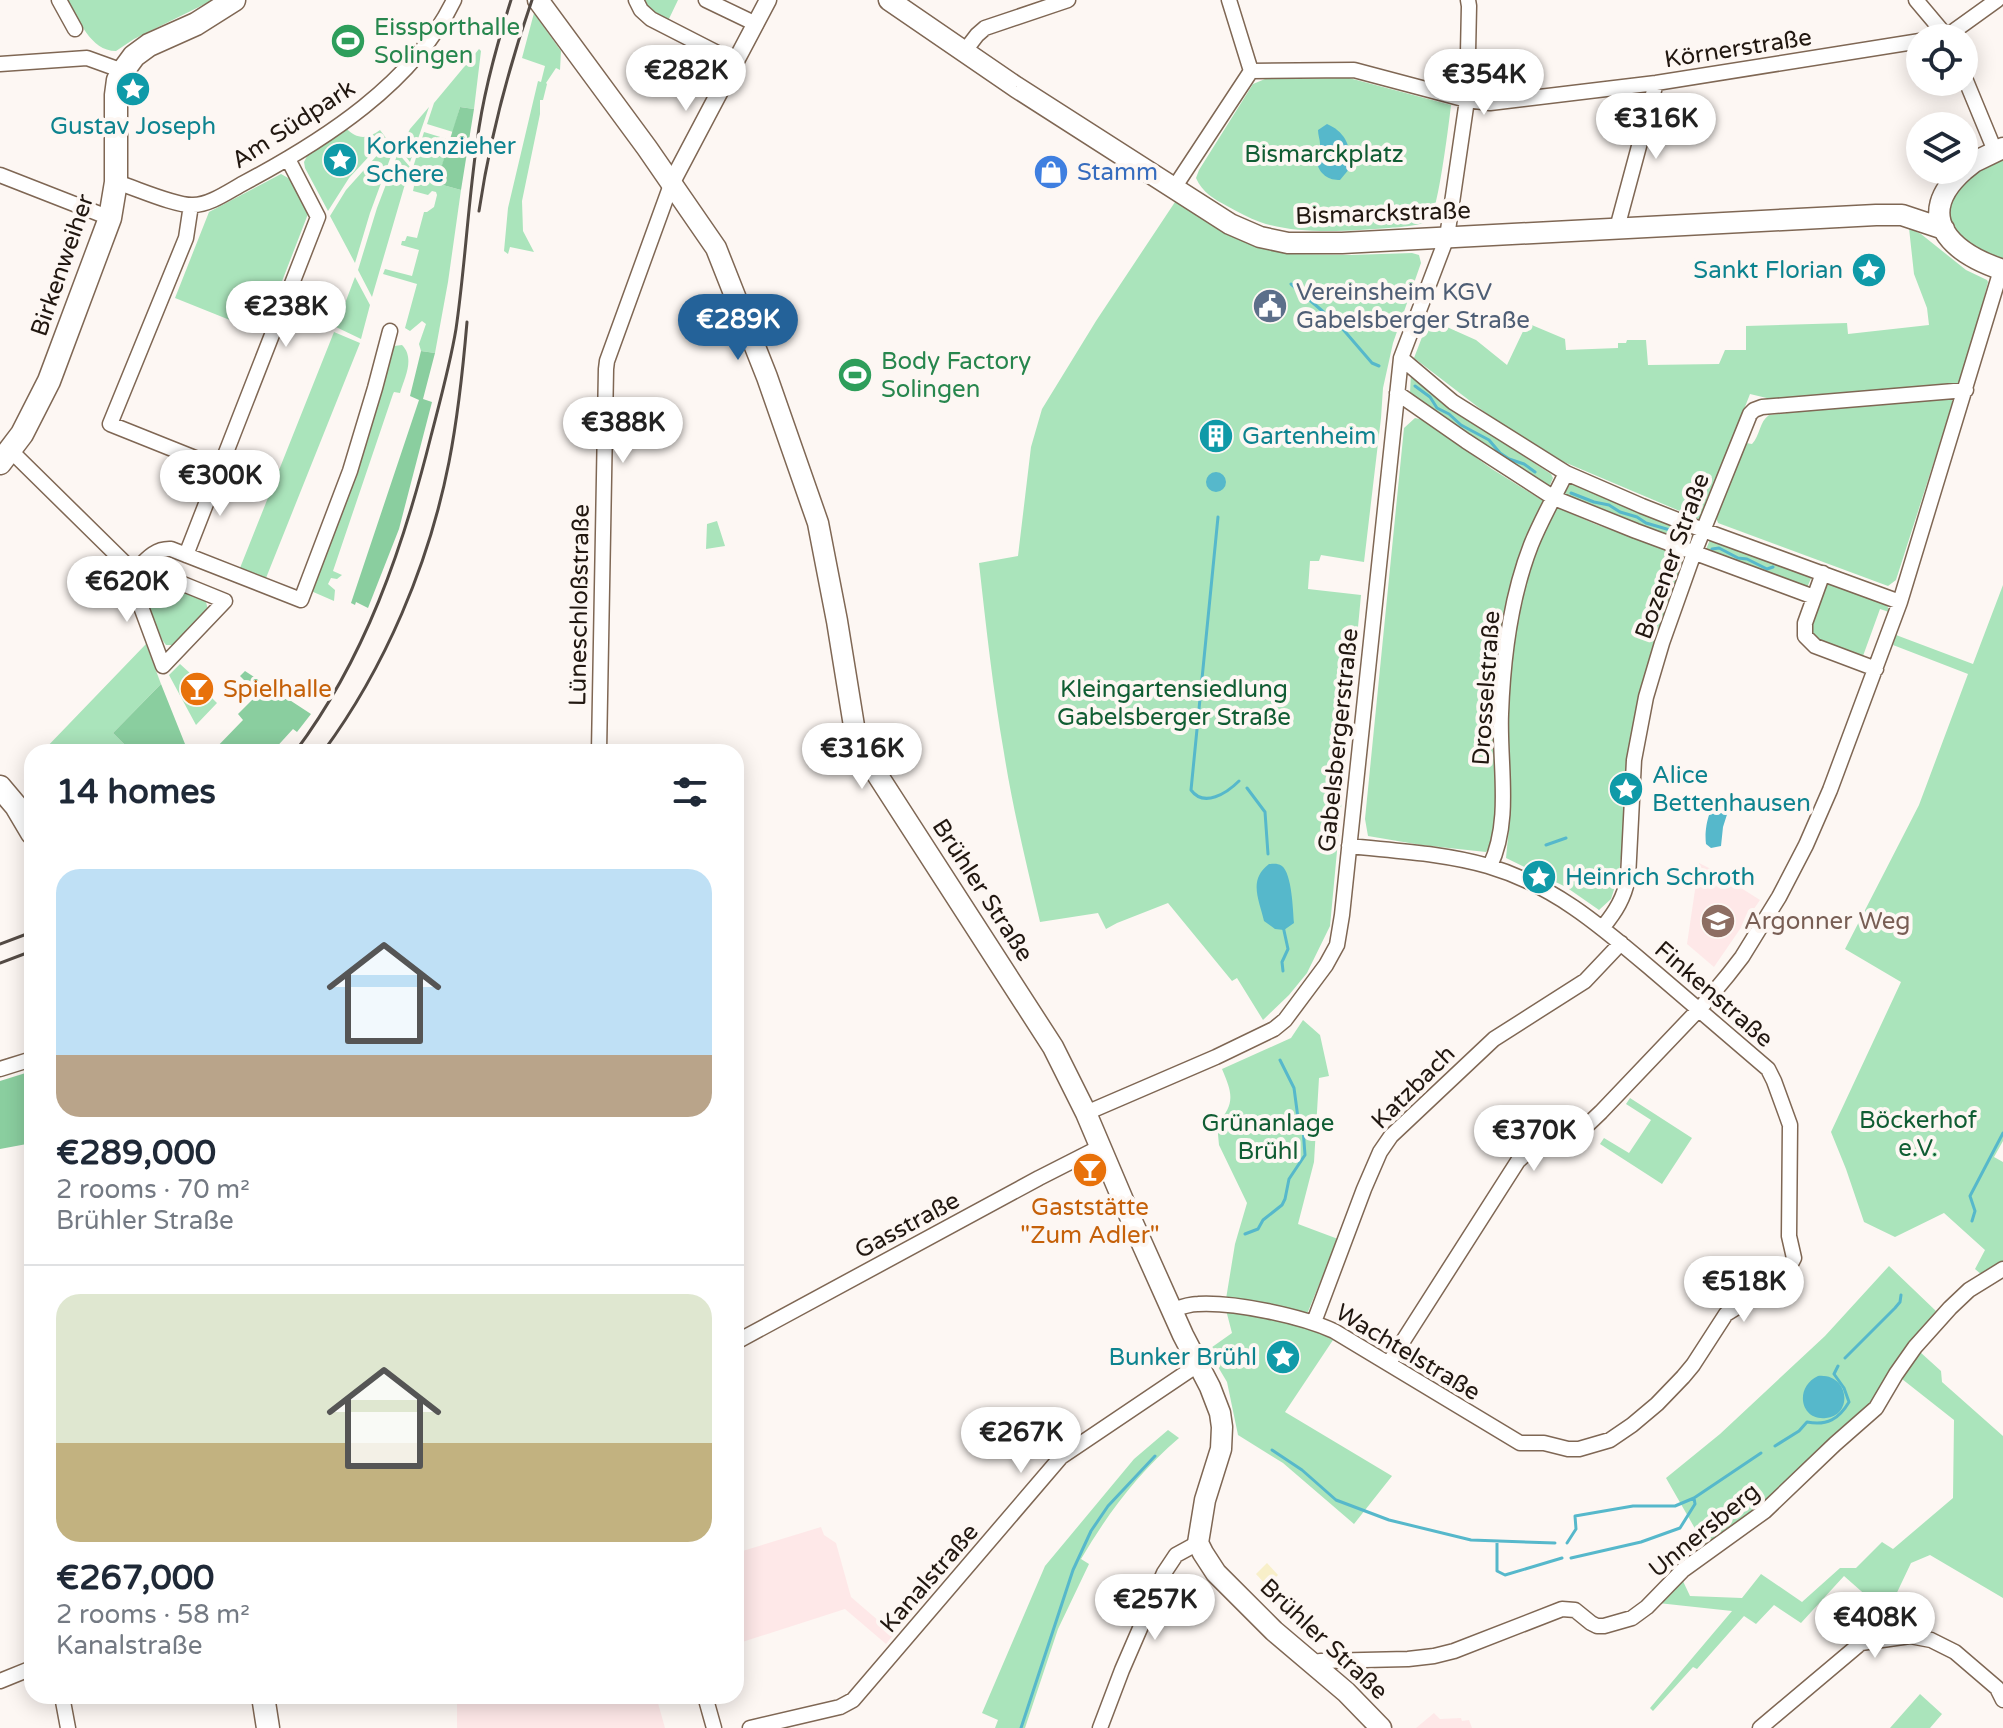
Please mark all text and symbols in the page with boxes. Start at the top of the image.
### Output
place label: Eissporthalle Solingen [374,13,520,70]
sports icon: Eissporthalle Solingen [329,22,367,60]
street label: Körnerstraße [1662,23,1814,74]
map controls [1906,24,1978,184]
button: locate [1906,24,1978,96]
pin: €282K [630,45,742,113]
pin: €354K [1428,49,1540,117]
text: €282K [644,55,728,86]
text: €354K [1442,59,1526,90]
place icon: Gustav Joseph [114,70,152,108]
street label: Am Südpark [226,74,360,175]
pin: €316K [1600,93,1712,161]
text: €316K [1614,103,1698,134]
place label: Gustav Joseph [50,112,216,141]
button: layers [1906,112,1978,184]
place label: Korkenzieher Schere [366,132,517,189]
park label: Bismarckplatz [1244,140,1404,169]
place icon: Korkenzieher Schere [321,141,359,179]
shop icon: Stamm [1032,153,1070,191]
place label: Stamm [1077,158,1158,187]
street label: Birkenweiher [25,190,101,340]
street label: Bismarckstraße [1295,196,1471,231]
place icon: Sankt Florian [1850,251,1888,289]
place label: Sankt Florian [1693,256,1843,285]
place label: Vereinsheim KGV Gabelsberger Straße [1296,278,1530,335]
pin: €238K [230,281,342,349]
public building icon: Vereinsheim KGV Gabelsberger Straße [1251,287,1289,325]
text: €238K [244,291,328,322]
pin: €289K [682,294,794,362]
text: €289K [696,304,780,335]
place label: Body Factory Solingen [881,347,1031,404]
sports icon: Body Factory Solingen [836,356,874,394]
pin: €388K [567,397,679,465]
text: €388K [581,407,665,438]
building icon: Gartenheim [1197,417,1235,455]
place label: Gartenheim [1242,422,1376,451]
pin: €300K [164,450,276,518]
text: €300K [178,460,262,491]
street label: Bozener Straße [1629,469,1716,643]
street label: Lüneschloßstraße [563,504,596,706]
pin: €620K [71,556,183,624]
text: €620K [85,566,169,597]
street label: Drosselstraße [1467,610,1506,766]
street label: Gabelsbergerstraße [1312,627,1365,853]
bar icon: Spielhalle [178,670,216,708]
place label: Spielhalle [223,675,332,704]
park label: Kleingartensiedlung Gabelsberger Straße [1057,675,1291,732]
pin: €316K [806,723,918,791]
text: €316K [820,733,904,764]
place label: Alice Bettenhausen [1652,761,1811,818]
icon: filters [668,770,712,814]
place icon: Alice Bettenhausen [1607,770,1645,808]
text: 14 homes [56,772,216,813]
street label: Brühler Straße [926,814,1039,967]
place icon: Heinrich Schroth [1520,858,1558,896]
place label: Heinrich Schroth [1565,863,1755,892]
school or university icon: Argonner Weg [1699,902,1737,940]
place label: Argonner Weg [1744,907,1911,936]
icon: home [312,921,456,1065]
street label: Finkenstraße [1649,935,1779,1054]
street label: Katzbach [1365,1039,1461,1135]
pin: €370K [1478,1105,1590,1173]
park label: Böckerhof e.V. [1859,1106,1978,1163]
park label: Grünanlage Brühl [1202,1109,1334,1166]
text: €370K [1492,1115,1576,1146]
text: €289,000 [56,1133,216,1174]
bar icon: Gaststätte "Zum Adler" [1071,1151,1109,1189]
text: 2 rooms · 70 m² [56,1174,250,1205]
street label: Gasstraße [850,1186,965,1265]
place label: Gaststätte "Zum Adler" [1020,1193,1160,1250]
text: Brühler Straße [56,1205,234,1236]
pin: €518K [1688,1256,1800,1324]
text: €518K [1702,1266,1786,1297]
street label: Wachtelstraße [1330,1298,1485,1407]
place icon: Bunker Brühl [1264,1338,1302,1376]
place label: Bunker Brühl [1109,1343,1257,1372]
icon: home [312,1346,456,1490]
pin: €267K [965,1407,1077,1475]
text: €267K [979,1417,1063,1448]
street label: Unnersberg [1643,1477,1766,1584]
street label: Kanalstraße [874,1518,985,1639]
text: €267,000 [56,1558,214,1599]
street label: Brühler Straße [1254,1573,1394,1706]
pin: €257K [1099,1574,1211,1642]
text: €257K [1113,1584,1197,1615]
pin: €408K [1819,1592,1931,1660]
text: 2 rooms · 58 m² [56,1599,250,1630]
text: €408K [1833,1602,1917,1633]
text: Kanalstraße [56,1630,202,1661]

